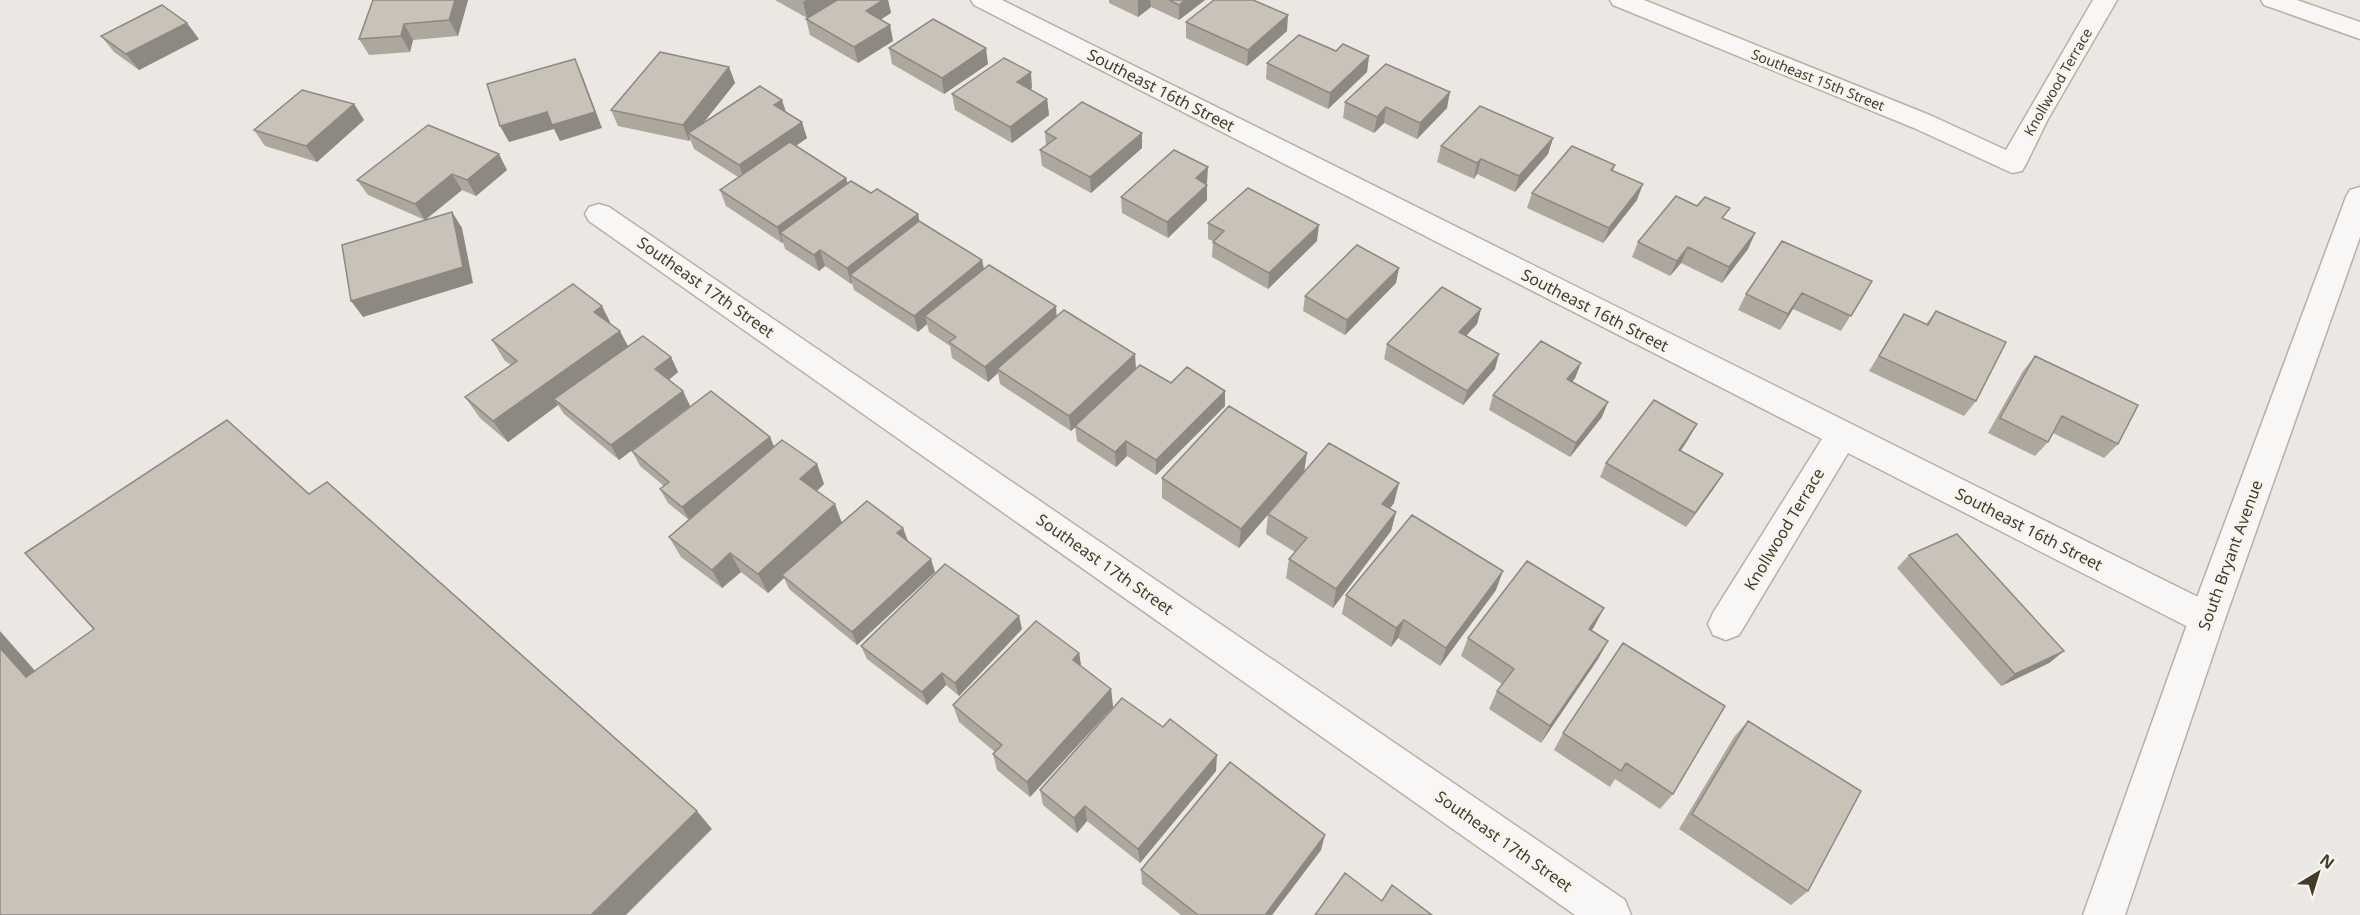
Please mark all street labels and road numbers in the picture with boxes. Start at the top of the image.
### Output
street label: Knollwood Terrace [2019,24,2096,139]
street label: Southeast 16th Street [1084,43,1239,137]
street label: Southeast 15th Street [1749,44,1888,115]
street label: Southeast 17th Street [633,231,779,343]
street label: Southeast 16th Street [1518,263,1673,357]
street label: Knollwood Terrace [1739,464,1829,594]
street label: South Bryant Avenue [2193,477,2267,633]
street label: Southeast 16th Street [1952,482,2107,576]
street label: Southeast 17th Street [1032,508,1178,620]
street label: Southeast 17th Street [1431,785,1577,897]

